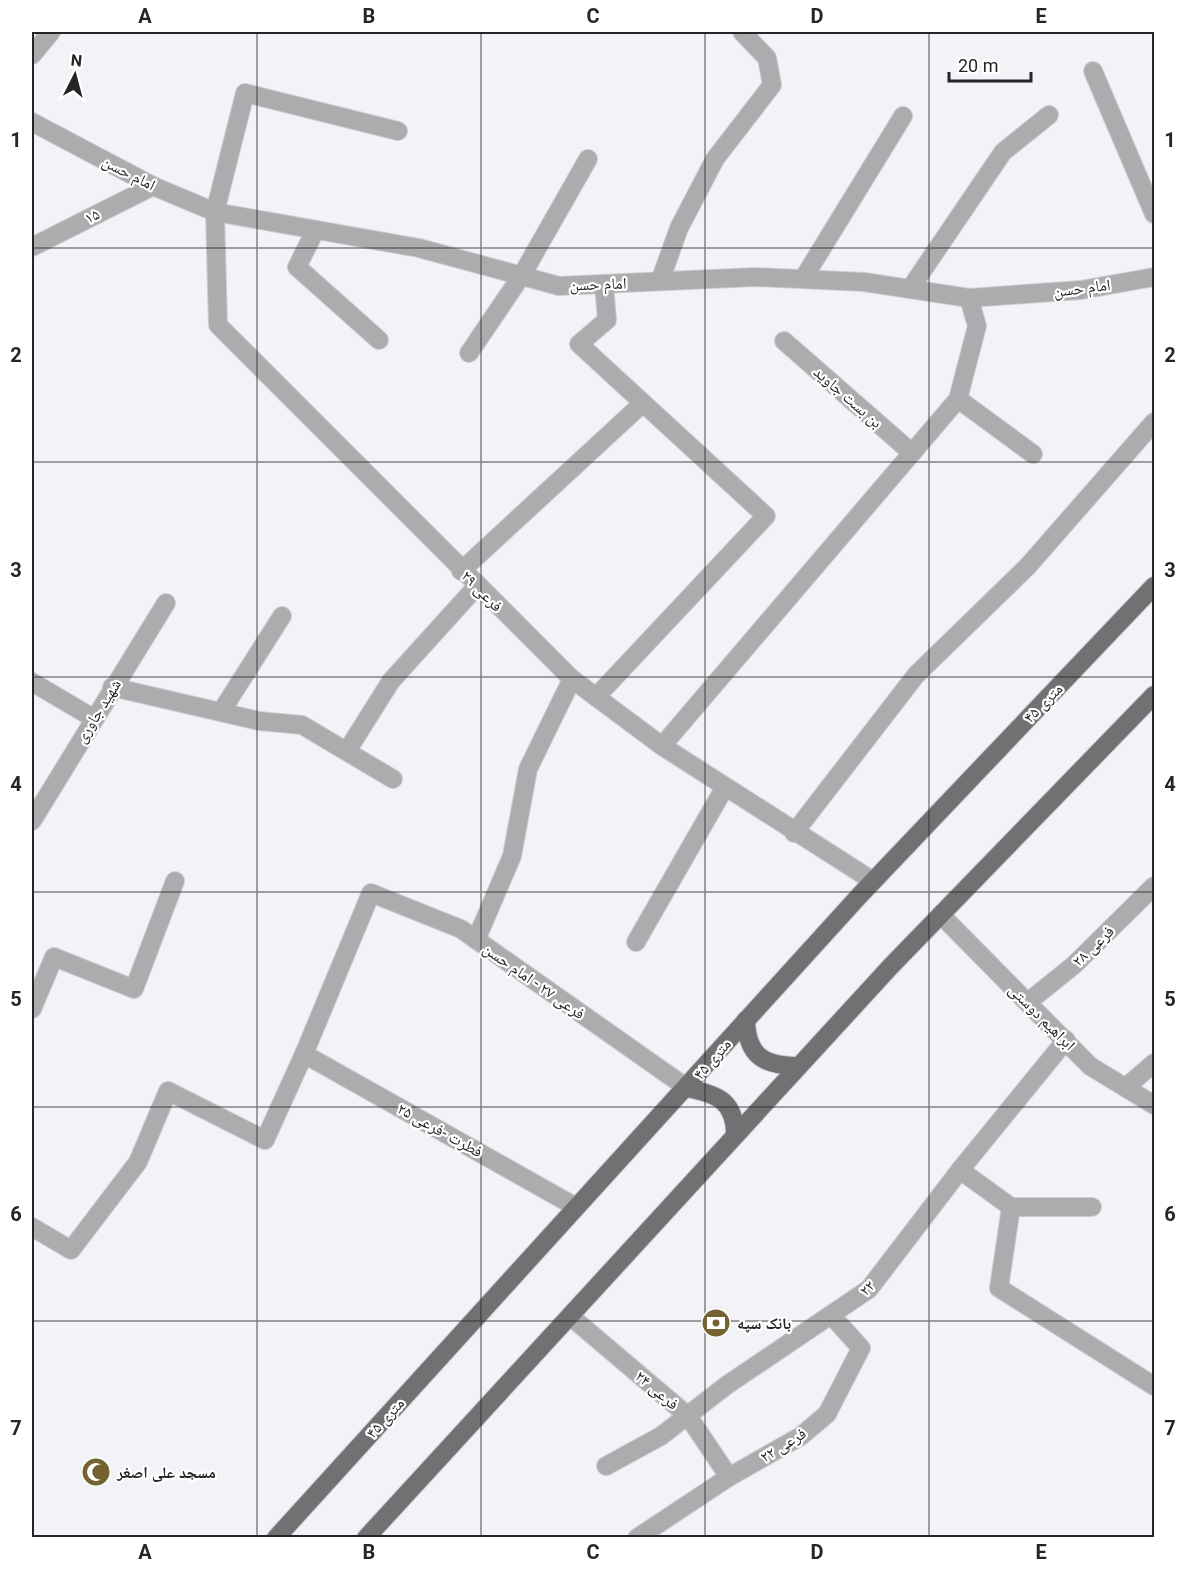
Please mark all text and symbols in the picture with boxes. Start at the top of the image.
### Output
text: A [138,4,152,28]
text: B [363,4,375,28]
text: C [586,4,600,28]
text: D [811,4,824,28]
text: E [1035,4,1047,28]
north arrow [45,45,105,105]
scale bar [949,45,1032,83]
text: N [70,51,83,71]
text: 20 m [958,55,998,76]
text: 1 [10,128,22,152]
text: 1 [1164,128,1176,152]
street label: امام حسن [99,152,159,195]
street label: ۱۵ [81,204,103,228]
street label: امام حسن [569,274,627,295]
street label: امام حسن [1053,275,1112,302]
text: 2 [10,343,22,367]
text: 2 [1164,343,1176,367]
street label: بن بست جاوید [809,362,886,433]
text: 3 [10,558,22,582]
text: 3 [1164,558,1176,582]
street label: فرعی ۲۹ [457,566,507,616]
street label: شهید جاوری [71,676,126,747]
street label: ۴۵ متری [1020,679,1067,727]
text: 4 [10,772,22,796]
text: 4 [1164,772,1176,796]
street label: فرعی ۲۸ [1068,922,1118,971]
street label: فرعی ۲۷ - امام حسن [479,939,589,1024]
street label: ابراهیم دوستی [1004,980,1079,1055]
text: 5 [10,987,22,1011]
text: 5 [1164,987,1176,1011]
street label: ۴۵ متری [689,1035,736,1084]
street label: فطرت -فرعی ۲۵ [394,1099,486,1162]
text: 6 [10,1202,22,1226]
text: 6 [1164,1202,1176,1226]
street label: ۲۲ [855,1276,879,1300]
bank icon: بانک سپه [700,1307,732,1339]
place label: بانک سپه [737,1314,791,1333]
street label: فرعی ۲۴ [631,1366,682,1414]
street label: ۴۵ متری [362,1394,409,1443]
text: 7 [10,1416,22,1440]
text: 7 [1164,1416,1176,1440]
street label: فرعی ۲۲ [757,1424,810,1467]
mosque icon: مسجد علی اصغر [80,1456,112,1488]
place label: مسجد علی اصغر [116,1463,216,1482]
text: A [138,1540,152,1564]
text: B [363,1540,375,1564]
text: C [586,1540,600,1564]
text: D [811,1540,824,1564]
text: E [1035,1540,1047,1564]

